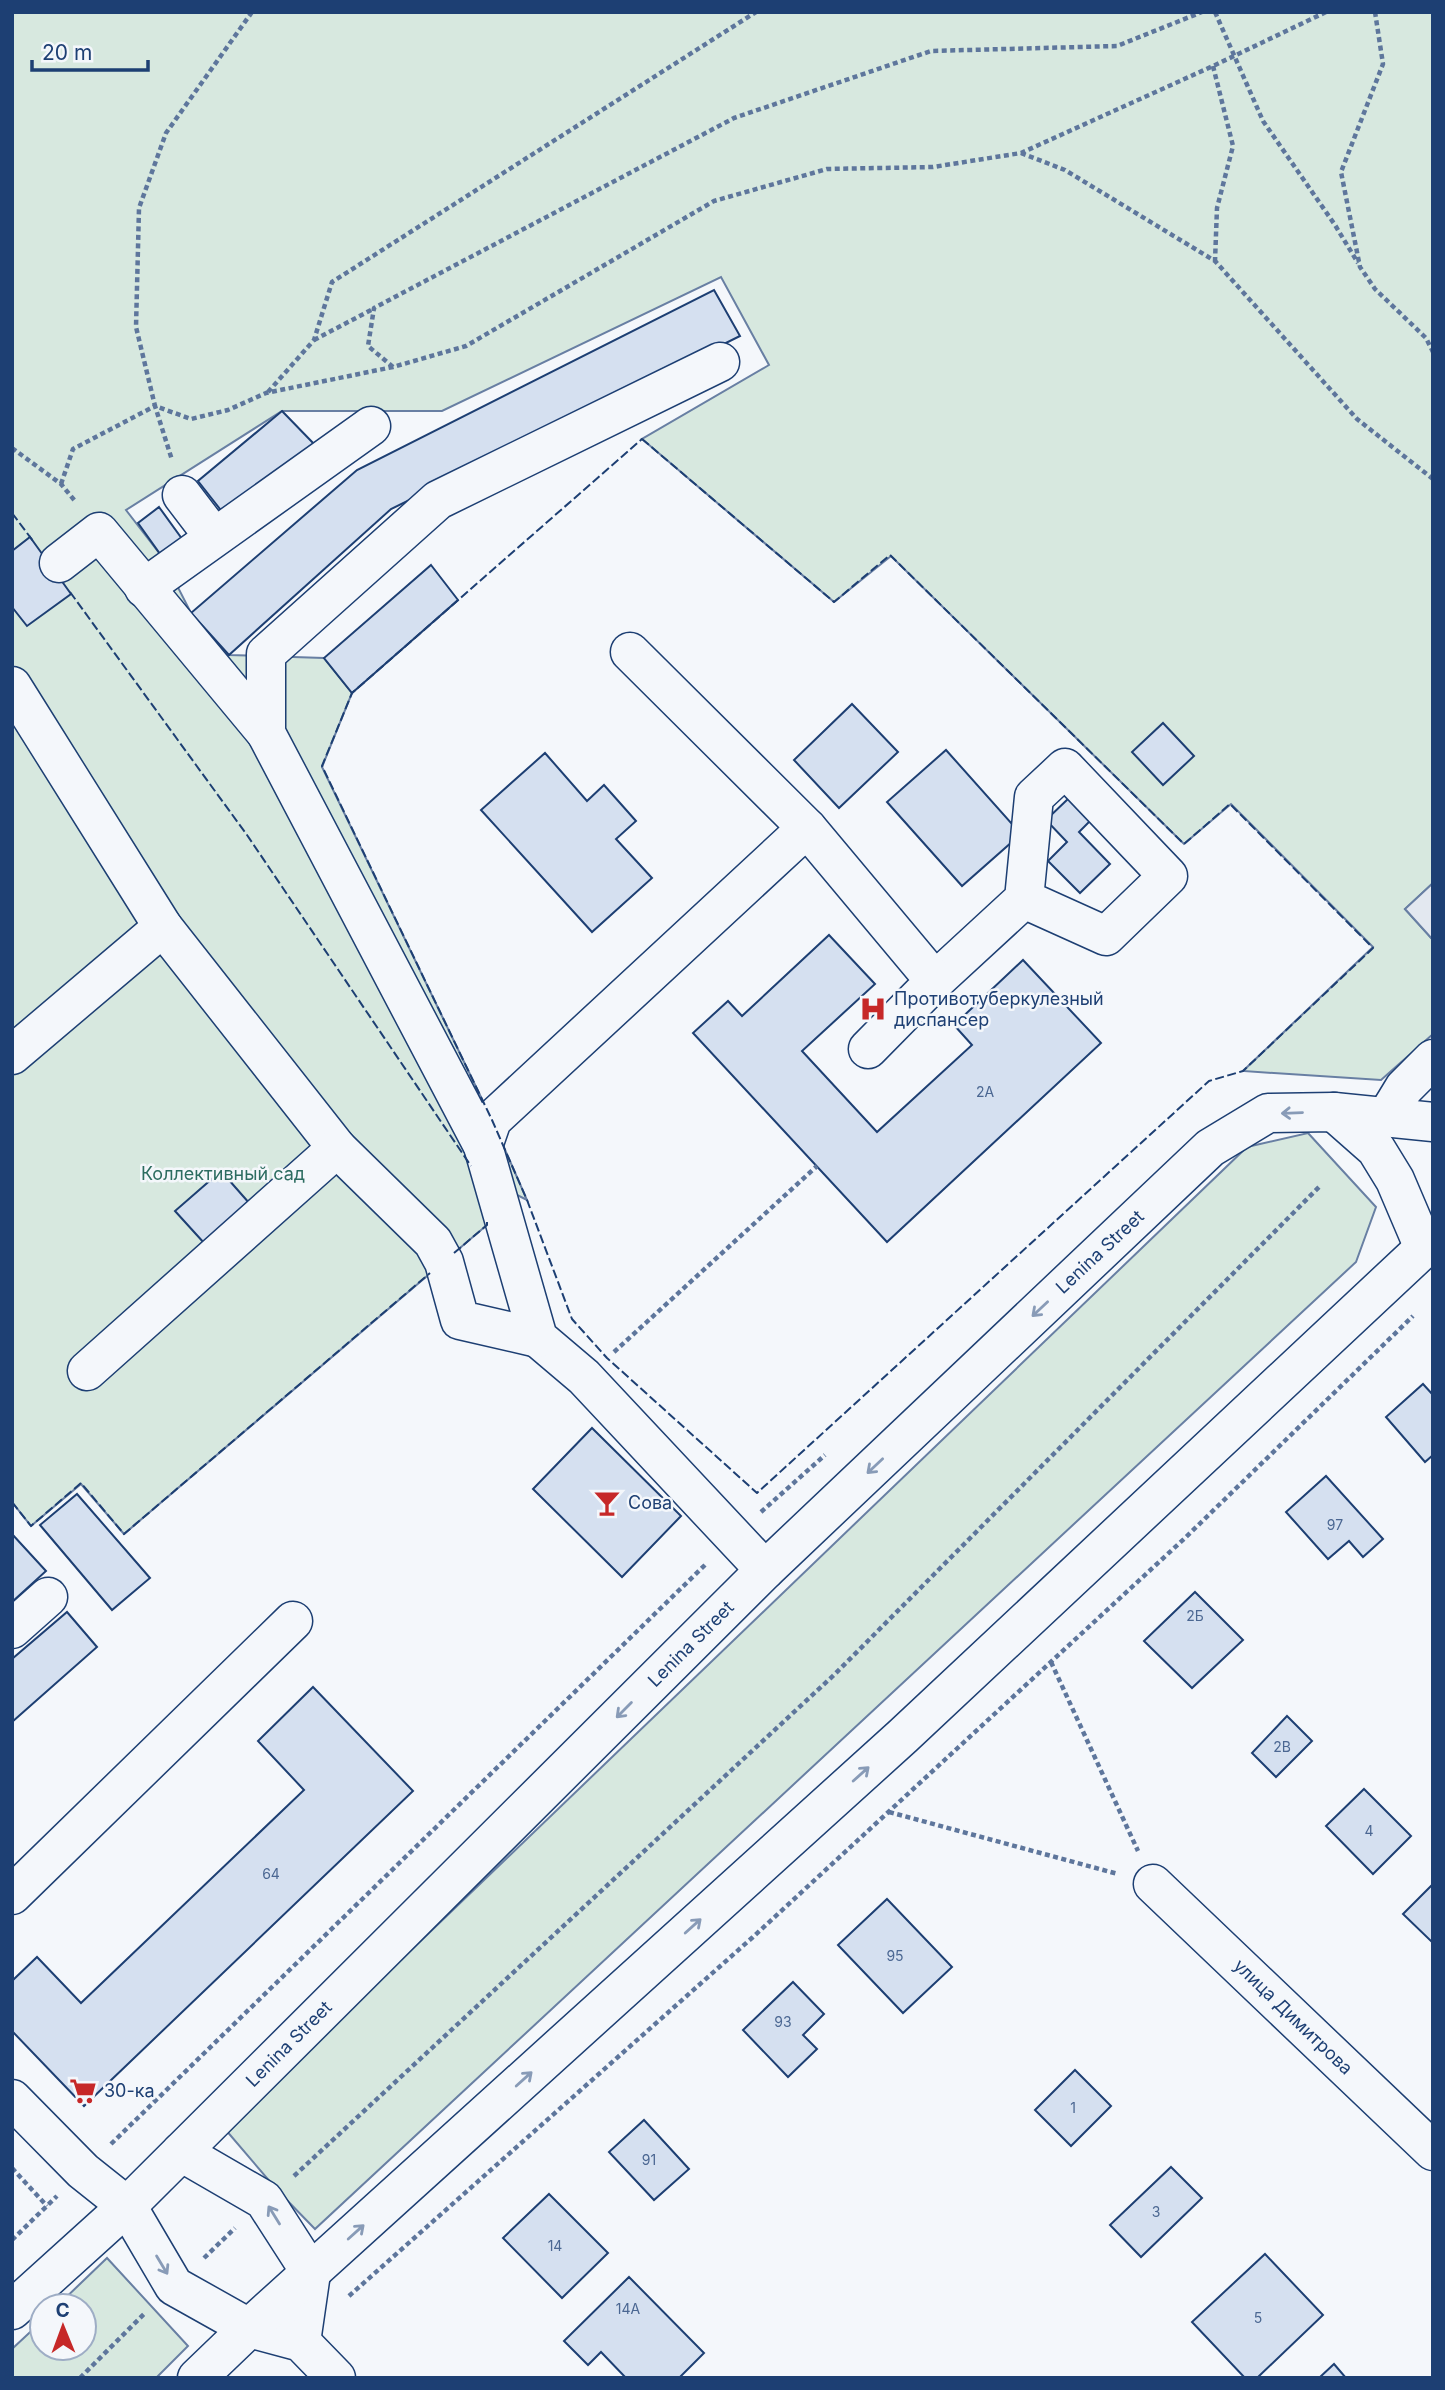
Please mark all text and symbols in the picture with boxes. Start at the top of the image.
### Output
scale bar [32,28,147,72]
text: 20 m [42,40,92,65]
place label: Противотуберкулезный диспансер [894,988,1104,1030]
hospital icon: Противотуберкулезный диспансер [858,994,888,1024]
house number: 2А [976,1083,994,1100]
one-way arrow [1280,1106,1303,1119]
park label: Коллективный сад [141,1163,305,1184]
street label: Lenina Street [1051,1206,1148,1298]
one-way arrow [1031,1301,1049,1317]
one-way arrow [867,1457,884,1474]
bar icon: Сова [592,1488,622,1518]
place label: Сова [628,1492,672,1513]
house number: 97 [1327,1516,1343,1533]
street label: Lenina Street [644,1596,738,1691]
house number: 2Б [1186,1607,1204,1624]
one-way arrow [616,1701,633,1718]
house number: 2В [1273,1738,1291,1755]
one-way arrow [852,1765,869,1782]
house number: 4 [1364,1822,1374,1839]
house number: 64 [262,1865,280,1882]
one-way arrow [684,1918,701,1935]
house number: 95 [886,1947,904,1964]
street label: улица Димитрова [1230,1955,1357,2079]
street label: Lenina Street [242,1996,336,2091]
house number: 93 [774,2013,792,2030]
one-way arrow [515,2071,532,2088]
supermarket icon: 30-ка [68,2076,98,2106]
place label: 30-ка [104,2080,155,2101]
house number: 1 [1070,2099,1076,2116]
house number: 91 [642,2151,656,2168]
house number: 3 [1152,2203,1160,2220]
one-way arrow [267,2206,281,2226]
one-way arrow [347,2224,365,2240]
house number: 14 [548,2237,562,2254]
one-way arrow [155,2254,169,2274]
north arrow [28,2292,98,2362]
text: С [55,2299,70,2322]
house number: 14А [616,2300,641,2317]
house number: 5 [1254,2309,1262,2326]

